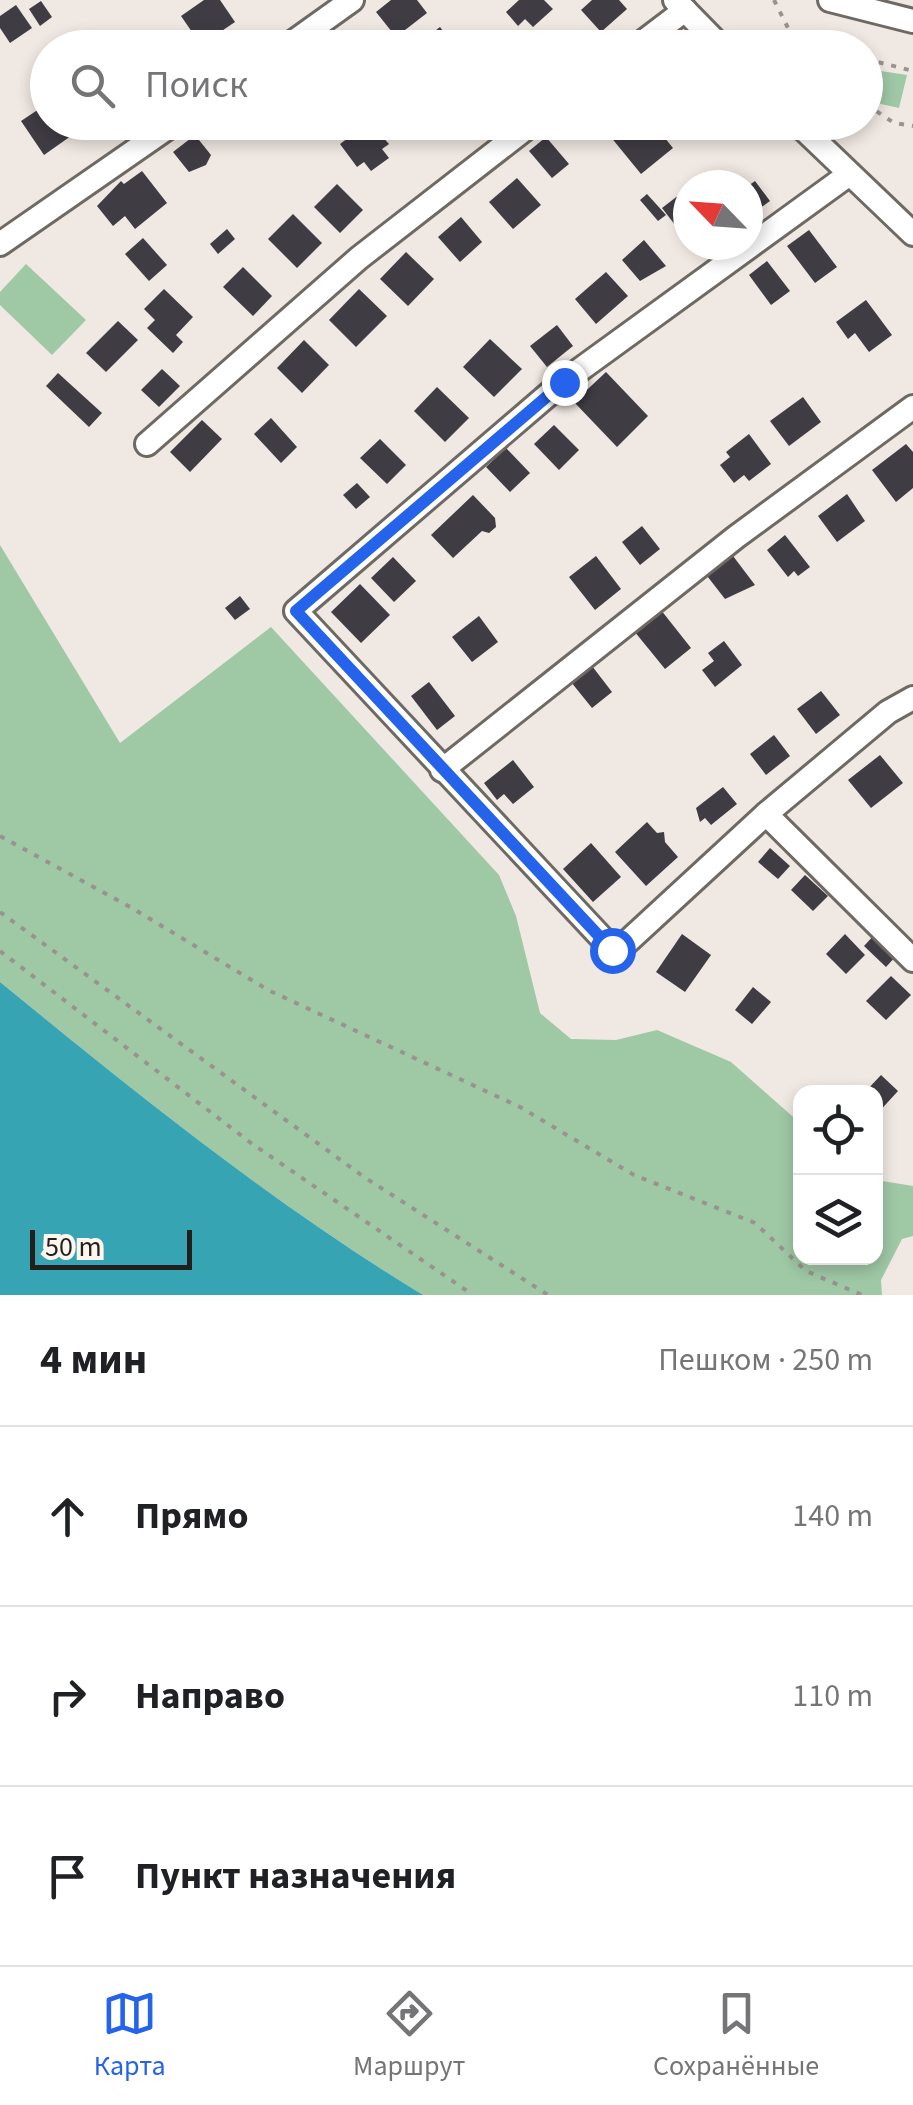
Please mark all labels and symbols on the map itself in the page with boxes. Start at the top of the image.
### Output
north arrow [673,170,763,260]
route end [542,360,588,406]
route start [590,928,636,974]
scale bar [30,1225,192,1270]

